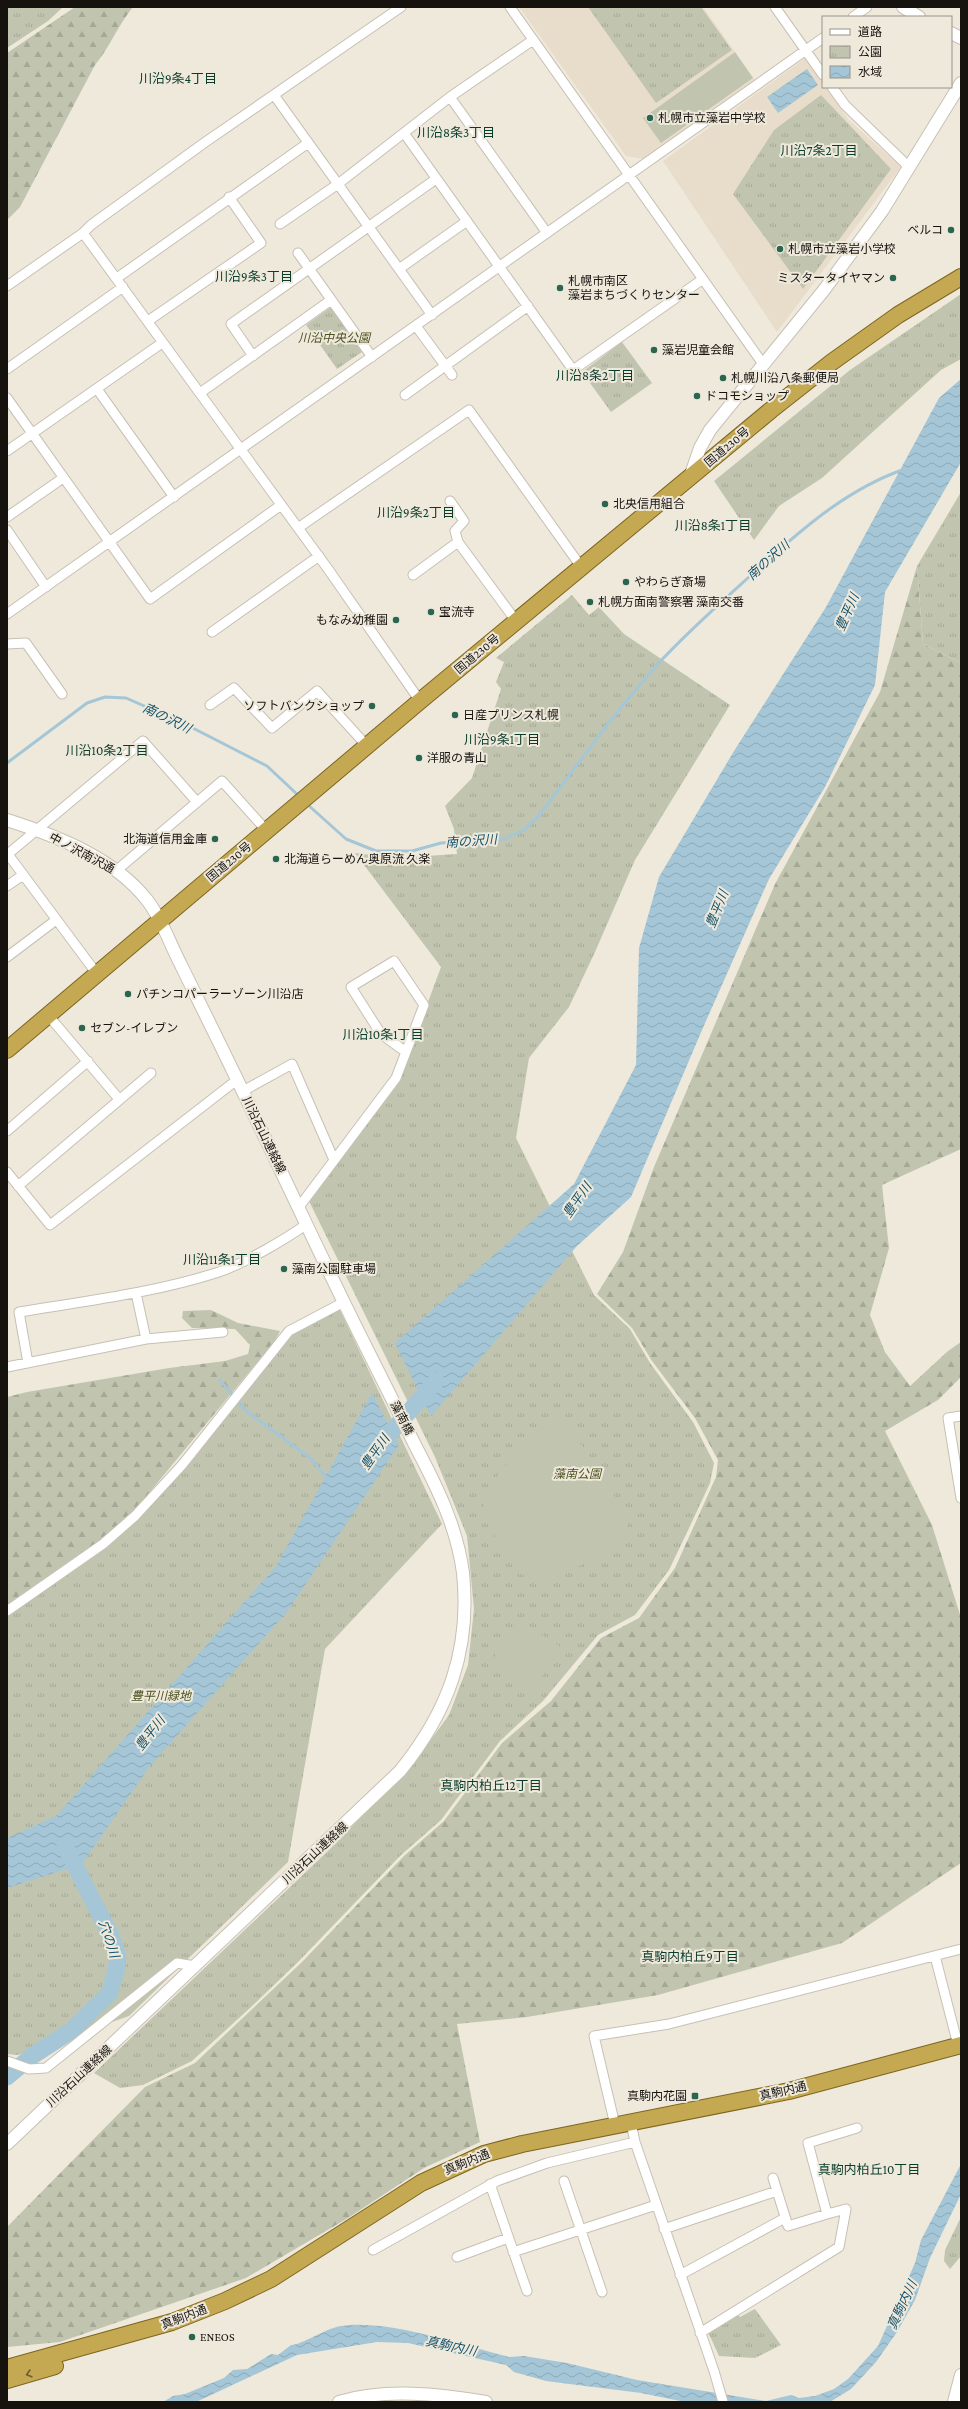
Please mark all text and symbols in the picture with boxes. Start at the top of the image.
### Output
legend [822,16,952,88]
text: 道路 [858,25,882,39]
text: 公園 [858,45,882,59]
text: 水域 [858,65,882,79]
district label: 川沿9条4丁目 [139,71,217,86]
place label: 札幌市立藻岩中学校 [658,111,766,125]
marker: 札幌市立藻岩中学校 [645,113,655,123]
district label: 川沿8条3丁目 [417,125,495,140]
district label: 川沿7条2丁目 [780,143,858,158]
place label: ベルコ [907,223,943,237]
marker: ベルコ [946,225,956,235]
place label: 札幌市立藻岩小学校 [788,242,896,256]
marker: 札幌市立藻岩小学校 [775,244,785,254]
district label: 川沿9条3丁目 [215,269,293,284]
place label: ミスタータイヤマン [777,271,885,285]
marker: ミスタータイヤマン [888,273,898,283]
place label: 札幌市南区 藻岩まちづくりセンター [568,274,700,302]
marker: 札幌市南区 藻岩まちづくりセンター [555,283,565,293]
park label: 川沿中央公園 [298,331,372,345]
place label: 藻岩児童会館 [662,343,734,357]
marker: 藻岩児童会館 [649,345,659,355]
district label: 川沿8条2丁目 [556,368,634,383]
place label: 札幌川沿八条郵便局 [731,371,839,385]
marker: 札幌川沿八条郵便局 [718,373,728,383]
place label: ドコモショップ [705,389,789,403]
marker: ドコモショップ [692,391,702,401]
street label: 国道230号 [702,424,752,470]
place label: 北央信用組合 [613,497,685,511]
marker: 北央信用組合 [600,499,610,509]
district label: 川沿9条2丁目 [377,505,455,520]
district label: 川沿8条1丁目 [675,518,751,533]
water label: 南の沢川 [744,536,794,583]
place label: やわらぎ斎場 [634,575,706,589]
marker: やわらぎ斎場 [621,577,631,587]
water label: 豊平川 [832,589,863,633]
place label: 札幌方面南警察署 藻南交番 [598,595,744,609]
marker: 札幌方面南警察署 藻南交番 [585,597,595,607]
place label: 宝流寺 [439,605,475,619]
marker: 宝流寺 [426,607,436,617]
place label: もなみ幼稚園 [316,613,388,627]
marker: もなみ幼稚園 [391,615,401,625]
street label: 国道230号 [452,631,502,677]
place label: ソフトバンクショップ [243,699,364,713]
water label: 南の沢川 [140,700,195,737]
marker: ソフトバンクショップ [367,701,377,711]
place label: 日産プリンス札幌 [463,708,559,722]
marker: 日産プリンス札幌 [450,710,460,720]
district label: 川沿9条1丁目 [464,732,540,747]
district label: 川沿10条2丁目 [66,743,148,758]
place label: 洋服の青山 [427,751,487,765]
marker: 洋服の青山 [414,753,424,763]
street label: 中ノ沢南沢通 [47,830,117,876]
place label: 北海道信用金庫 [123,832,207,846]
water label: 南の沢川 [445,832,499,850]
marker: 北海道信用金庫 [210,834,220,844]
street label: 国道230号 [204,839,254,885]
place label: 北海道らーめん奥原流 久楽 [284,852,430,866]
marker: 北海道らーめん奥原流 久楽 [271,854,281,864]
water label: 豊平川 [703,886,732,930]
place label: パチンコパーラーゾーン川沿店 [136,987,303,1001]
marker: パチンコパーラーゾーン川沿店 [123,989,133,999]
place label: セブン-イレブン [90,1021,178,1035]
marker: セブン-イレブン [77,1023,87,1033]
district label: 川沿10条1丁目 [343,1027,423,1042]
street label: 川沿石山連絡線 [239,1094,289,1176]
water label: 豊平川 [560,1178,595,1220]
district label: 川沿11条1丁目 [183,1252,261,1267]
place label: 藻南公園駐車場 [292,1262,376,1276]
marker: 藻南公園駐車場 [279,1264,289,1274]
street label: 藻南橋 [388,1399,416,1437]
water label: 豊平川 [358,1430,393,1472]
park label: 藻南公園 [553,1467,603,1481]
park label: 豊平川緑地 [131,1689,193,1703]
water label: 豊平川 [132,1711,169,1753]
district label: 真駒内柏丘12丁目 [440,1778,542,1793]
street label: 川沿石山連絡線 [280,1819,350,1887]
water label: 穴の川 [96,1918,123,1962]
district label: 真駒内柏丘9丁目 [641,1949,739,1964]
street label: 川沿石山連絡線 [44,2042,114,2110]
street label: 真駒内通 [758,2079,808,2103]
place label: 真駒内花園 [627,2089,687,2103]
marker: 真駒内花園 [690,2091,700,2101]
street label: 真駒内通 [442,2147,492,2177]
district label: 真駒内柏丘10丁目 [818,2162,920,2177]
water label: 真駒内川 [884,2276,921,2332]
street label: 真駒内通 [159,2302,209,2332]
place label: ENEOS [200,2330,235,2344]
marker: ENEOS [187,2332,197,2342]
water label: 真駒内川 [424,2333,480,2359]
one-way arrow [26,2369,33,2378]

